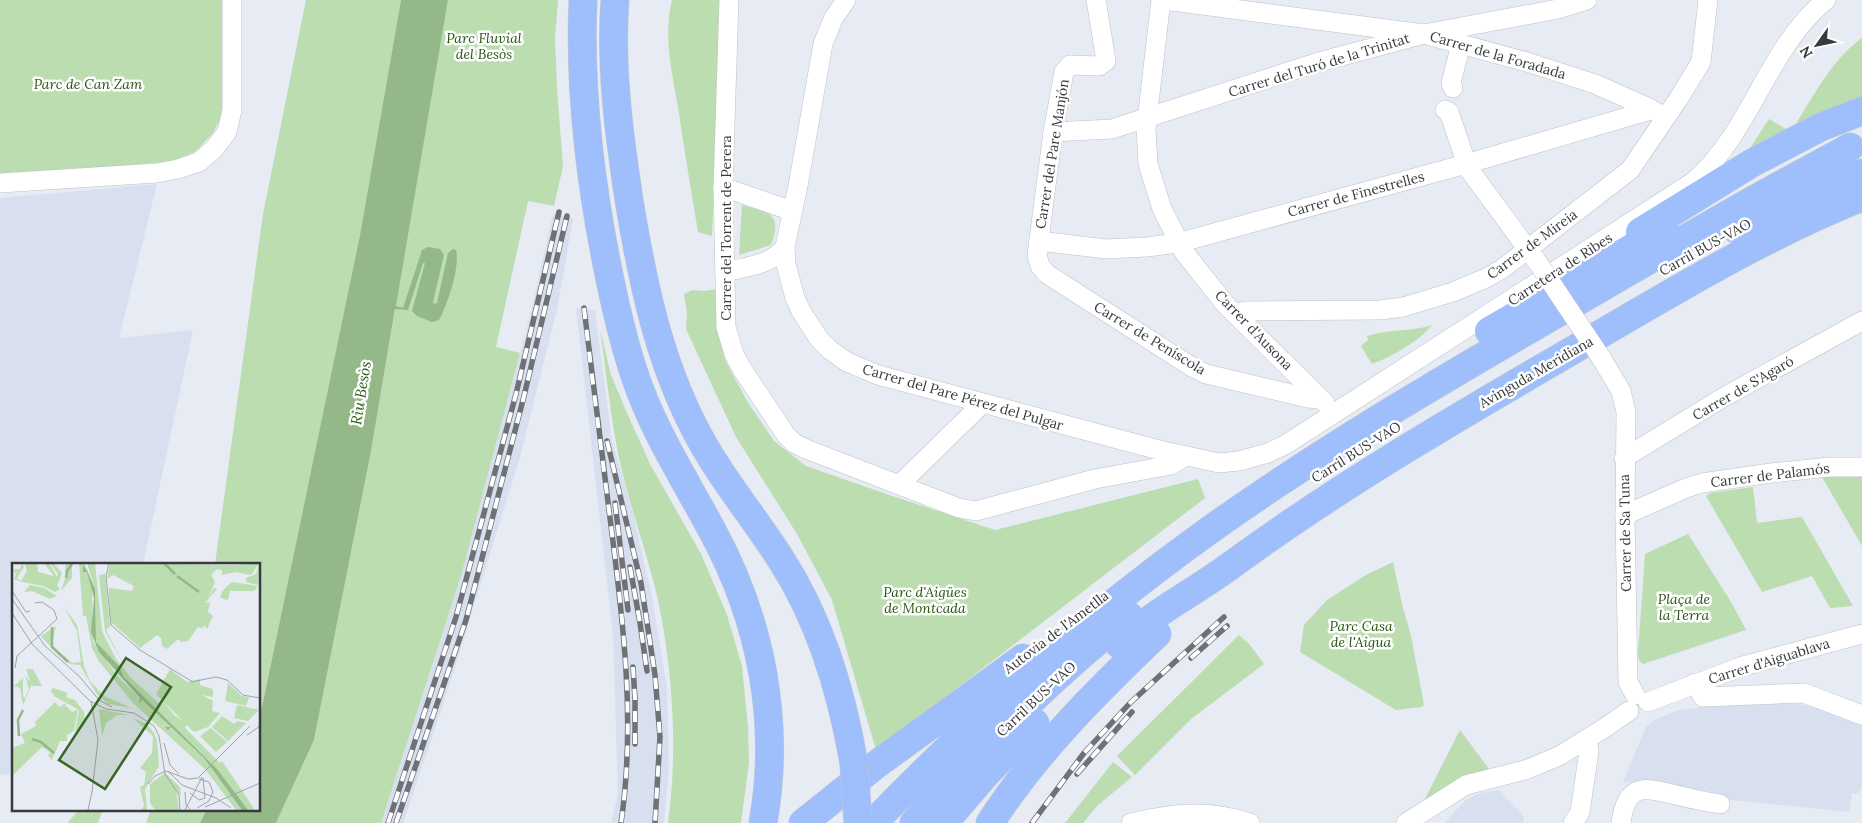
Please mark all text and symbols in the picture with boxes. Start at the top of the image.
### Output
north arrow [1792,20,1842,70]
street label: Carrer de la Foradada [1428,27,1568,83]
park label: Parc Fluvial del Besòs [446,29,522,63]
street label: Carrer del Turó de la Trinitat [1226,29,1412,101]
text: N [1796,42,1817,62]
park label: Parc de Can Zam [34,75,143,93]
street label: Carrer del Pare Manjón [1031,77,1073,230]
street label: Carrer del Torrent de Perera [717,135,735,321]
street label: Carrer de Finestrelles [1286,167,1426,221]
street label: Carrer de Mireia [1483,205,1581,283]
street label: Carril BUS-VAO [1656,214,1754,280]
street label: Carretera de Ribes [1504,229,1616,309]
street label: Carrer d'Ausona [1211,286,1297,374]
street label: Carrer de Peníscola [1091,297,1209,379]
street label: Avinguda Meridiana [1475,332,1596,413]
street label: Carrer de S'Agaró [1689,352,1797,424]
water label: Riu Besòs [346,360,375,426]
street label: Carrer del Pare Pérez del Pulgar [860,360,1066,434]
street label: Carril BUS-VAO [1308,417,1404,487]
street label: Carrer de Palamós [1709,459,1831,491]
street label: Carrer de Sa Tuna [1615,474,1635,592]
inset map [12,563,260,810]
park label: Parc d'Aigües de Montcada [883,583,967,617]
street label: Autovia de l'Ametlla [999,587,1112,678]
park label: Plaça de la Terra [1658,590,1711,624]
park label: Parc Casa de l'Aigua [1329,617,1393,651]
street label: Carrer d'Aiguablava [1706,634,1832,688]
street label: Carril BUS-VAO [992,657,1080,741]

